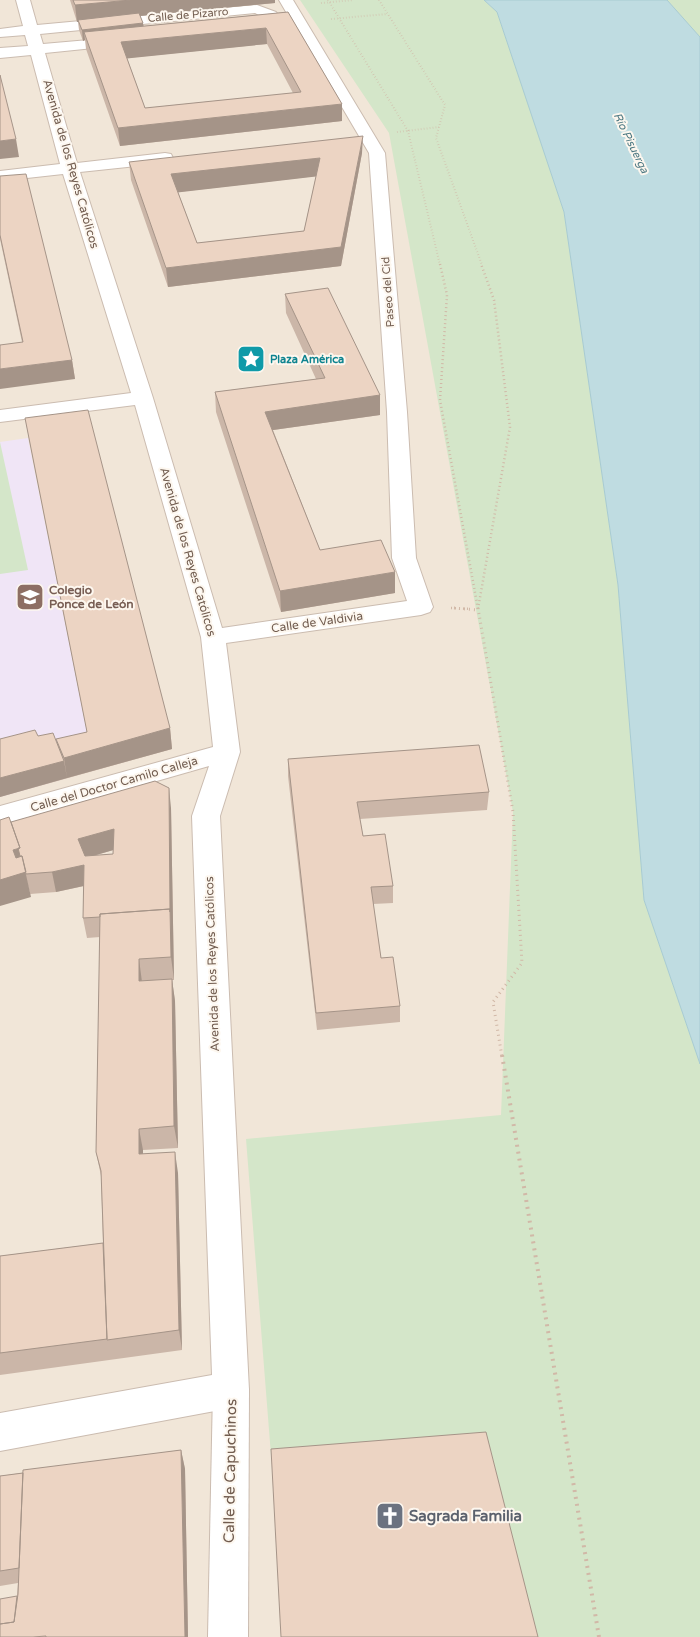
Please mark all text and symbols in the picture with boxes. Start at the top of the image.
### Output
street label: Calle de Pizarro [147,5,229,25]
street label: Avenida de los Reyes Católicos [40,78,102,250]
water label: Río Pisuerga [611,111,652,176]
street label: Paseo del Cid [379,256,397,328]
place icon: Plaza América [236,344,266,374]
place label: Plaza América [270,353,344,366]
street label: Avenida de los Reyes Católicos [157,466,219,638]
school or university icon: Colegio Ponce de León [15,582,45,612]
place label: Colegio Ponce de León [49,583,134,611]
street label: Calle de Valdivia [270,609,364,635]
street label: Calle del Doctor Camilo Calleja [29,753,199,815]
street label: Avenida de los Reyes Católicos [202,876,222,1052]
street label: Calle de Capuchinos [220,1399,240,1543]
church icon: Sagrada Familia [375,1501,405,1531]
place label: Sagrada Familia [409,1507,522,1526]

